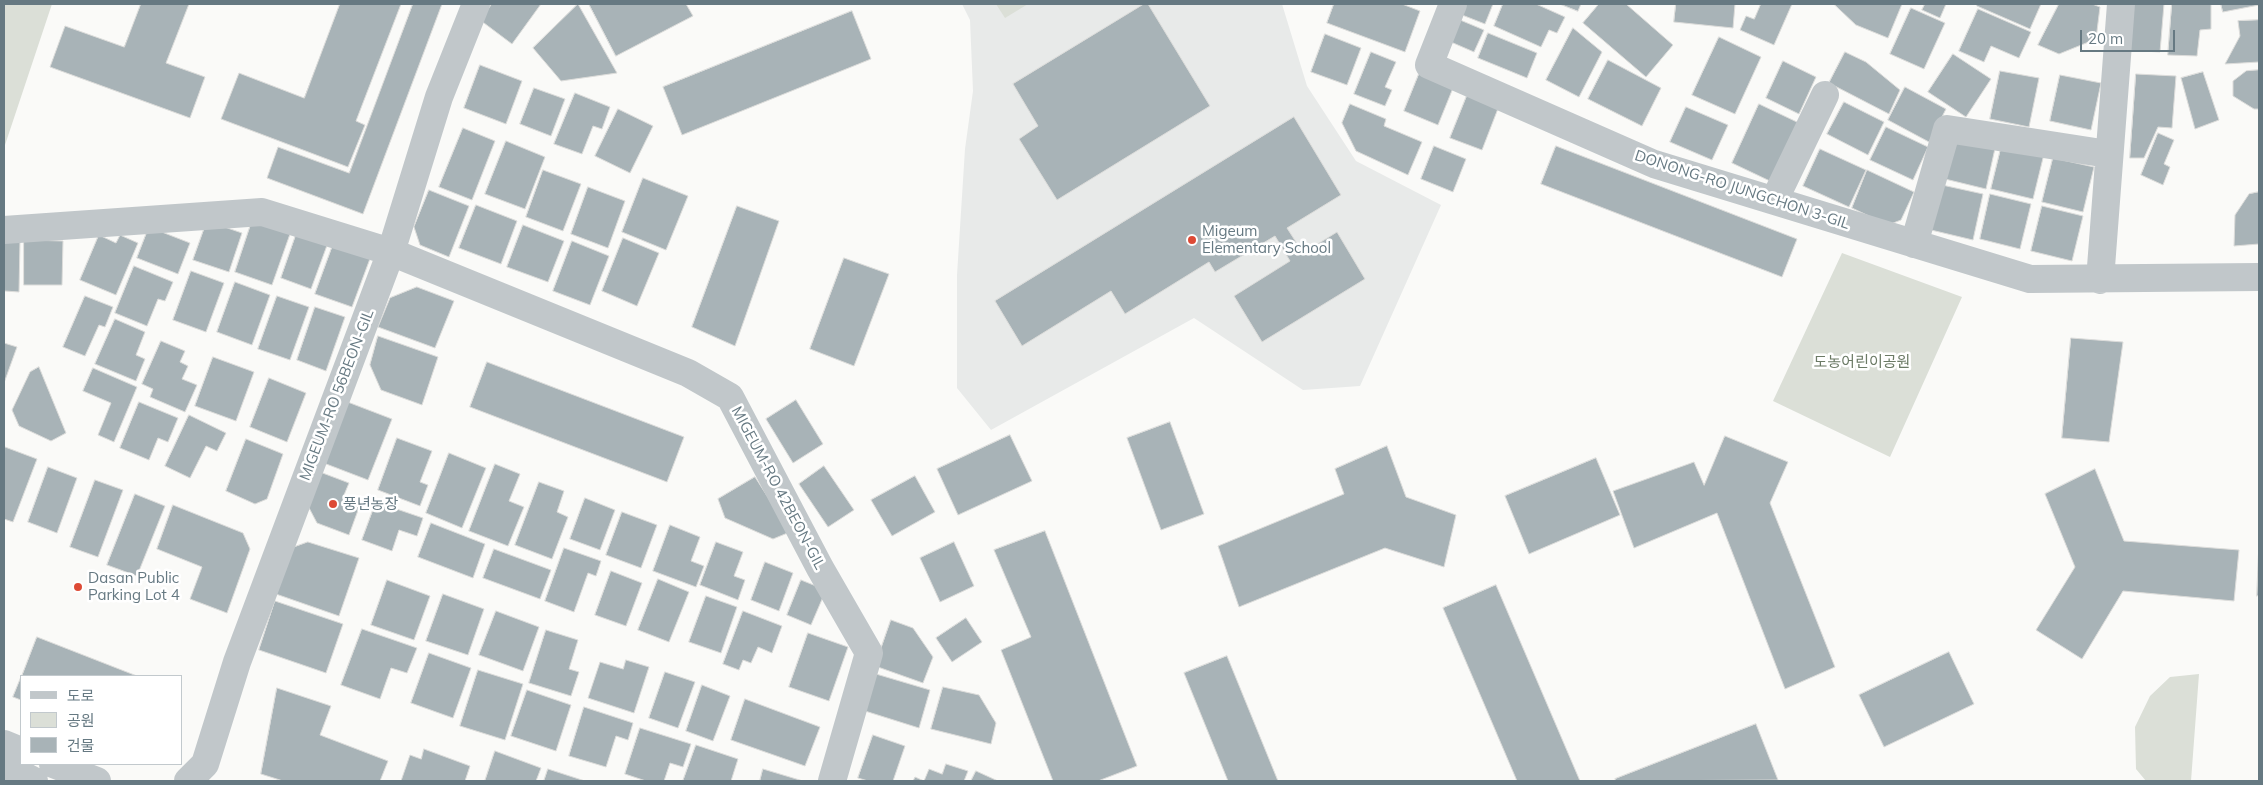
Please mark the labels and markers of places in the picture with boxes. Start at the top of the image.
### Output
place label: Migeum Elementary School [1202,222,1331,257]
marker: Migeum Elementary School [1186,234,1198,246]
place label: 풍년농장 [343,495,398,513]
marker: 풍년농장 [327,498,339,510]
place label: Dasan Public Parking Lot 4 [88,569,180,604]
marker: Dasan Public Parking Lot 4 [72,581,84,593]

